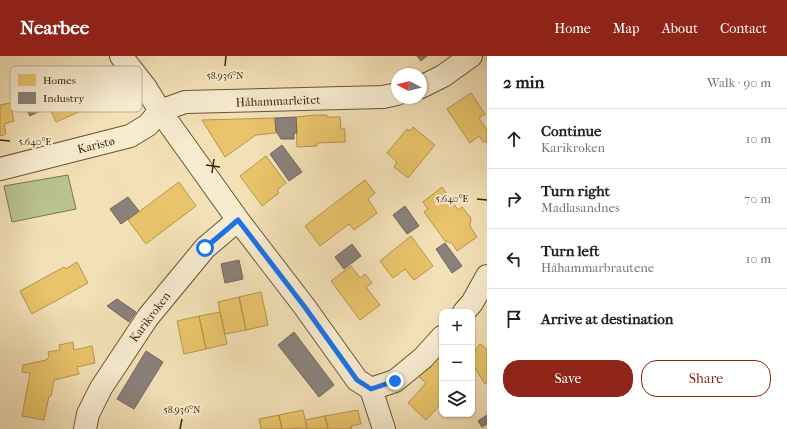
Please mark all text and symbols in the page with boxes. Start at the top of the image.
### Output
text: Nearbee [20,17,89,39]
text: Home [554,20,591,37]
text: Map [613,20,640,37]
text: About [662,20,698,37]
text: Contact [720,20,767,37]
legend [10,66,142,112]
north arrow [391,68,427,104]
text: 58.936°N [206,70,244,82]
text: 2 min [503,72,544,92]
text: Homes [43,74,76,87]
text: Walk · 90 m [707,75,771,90]
text: Industry [43,92,85,105]
street label: Håhammarleitet [235,92,321,109]
text: Continue [541,122,601,140]
icon: ahead [503,128,525,150]
text: 10 m [746,131,771,146]
street label: Karistø [76,134,116,156]
text: 5.640°E [19,136,51,148]
text: Karikroken [541,140,605,155]
text: Turn right [541,182,610,200]
icon: right [503,188,525,210]
text: 70 m [744,191,771,206]
text: 5.640°E [436,193,468,205]
text: Madlasandnes [541,200,620,215]
route start [196,239,214,257]
text: Turn left [541,242,599,260]
icon: left [503,248,525,270]
text: 10 m [746,251,771,266]
text: Håhammarbrautene [541,260,654,275]
street label: Karikroken [127,289,173,345]
icon: arrive [503,308,525,330]
map controls [439,309,475,417]
button: + [439,309,475,345]
text: Arrive at destination [541,310,673,328]
button: − [439,345,475,381]
button: Save [503,360,633,397]
button: Share [641,360,771,397]
route end [386,372,404,390]
button: layers [439,381,475,417]
text: 58.936°N [163,404,201,416]

